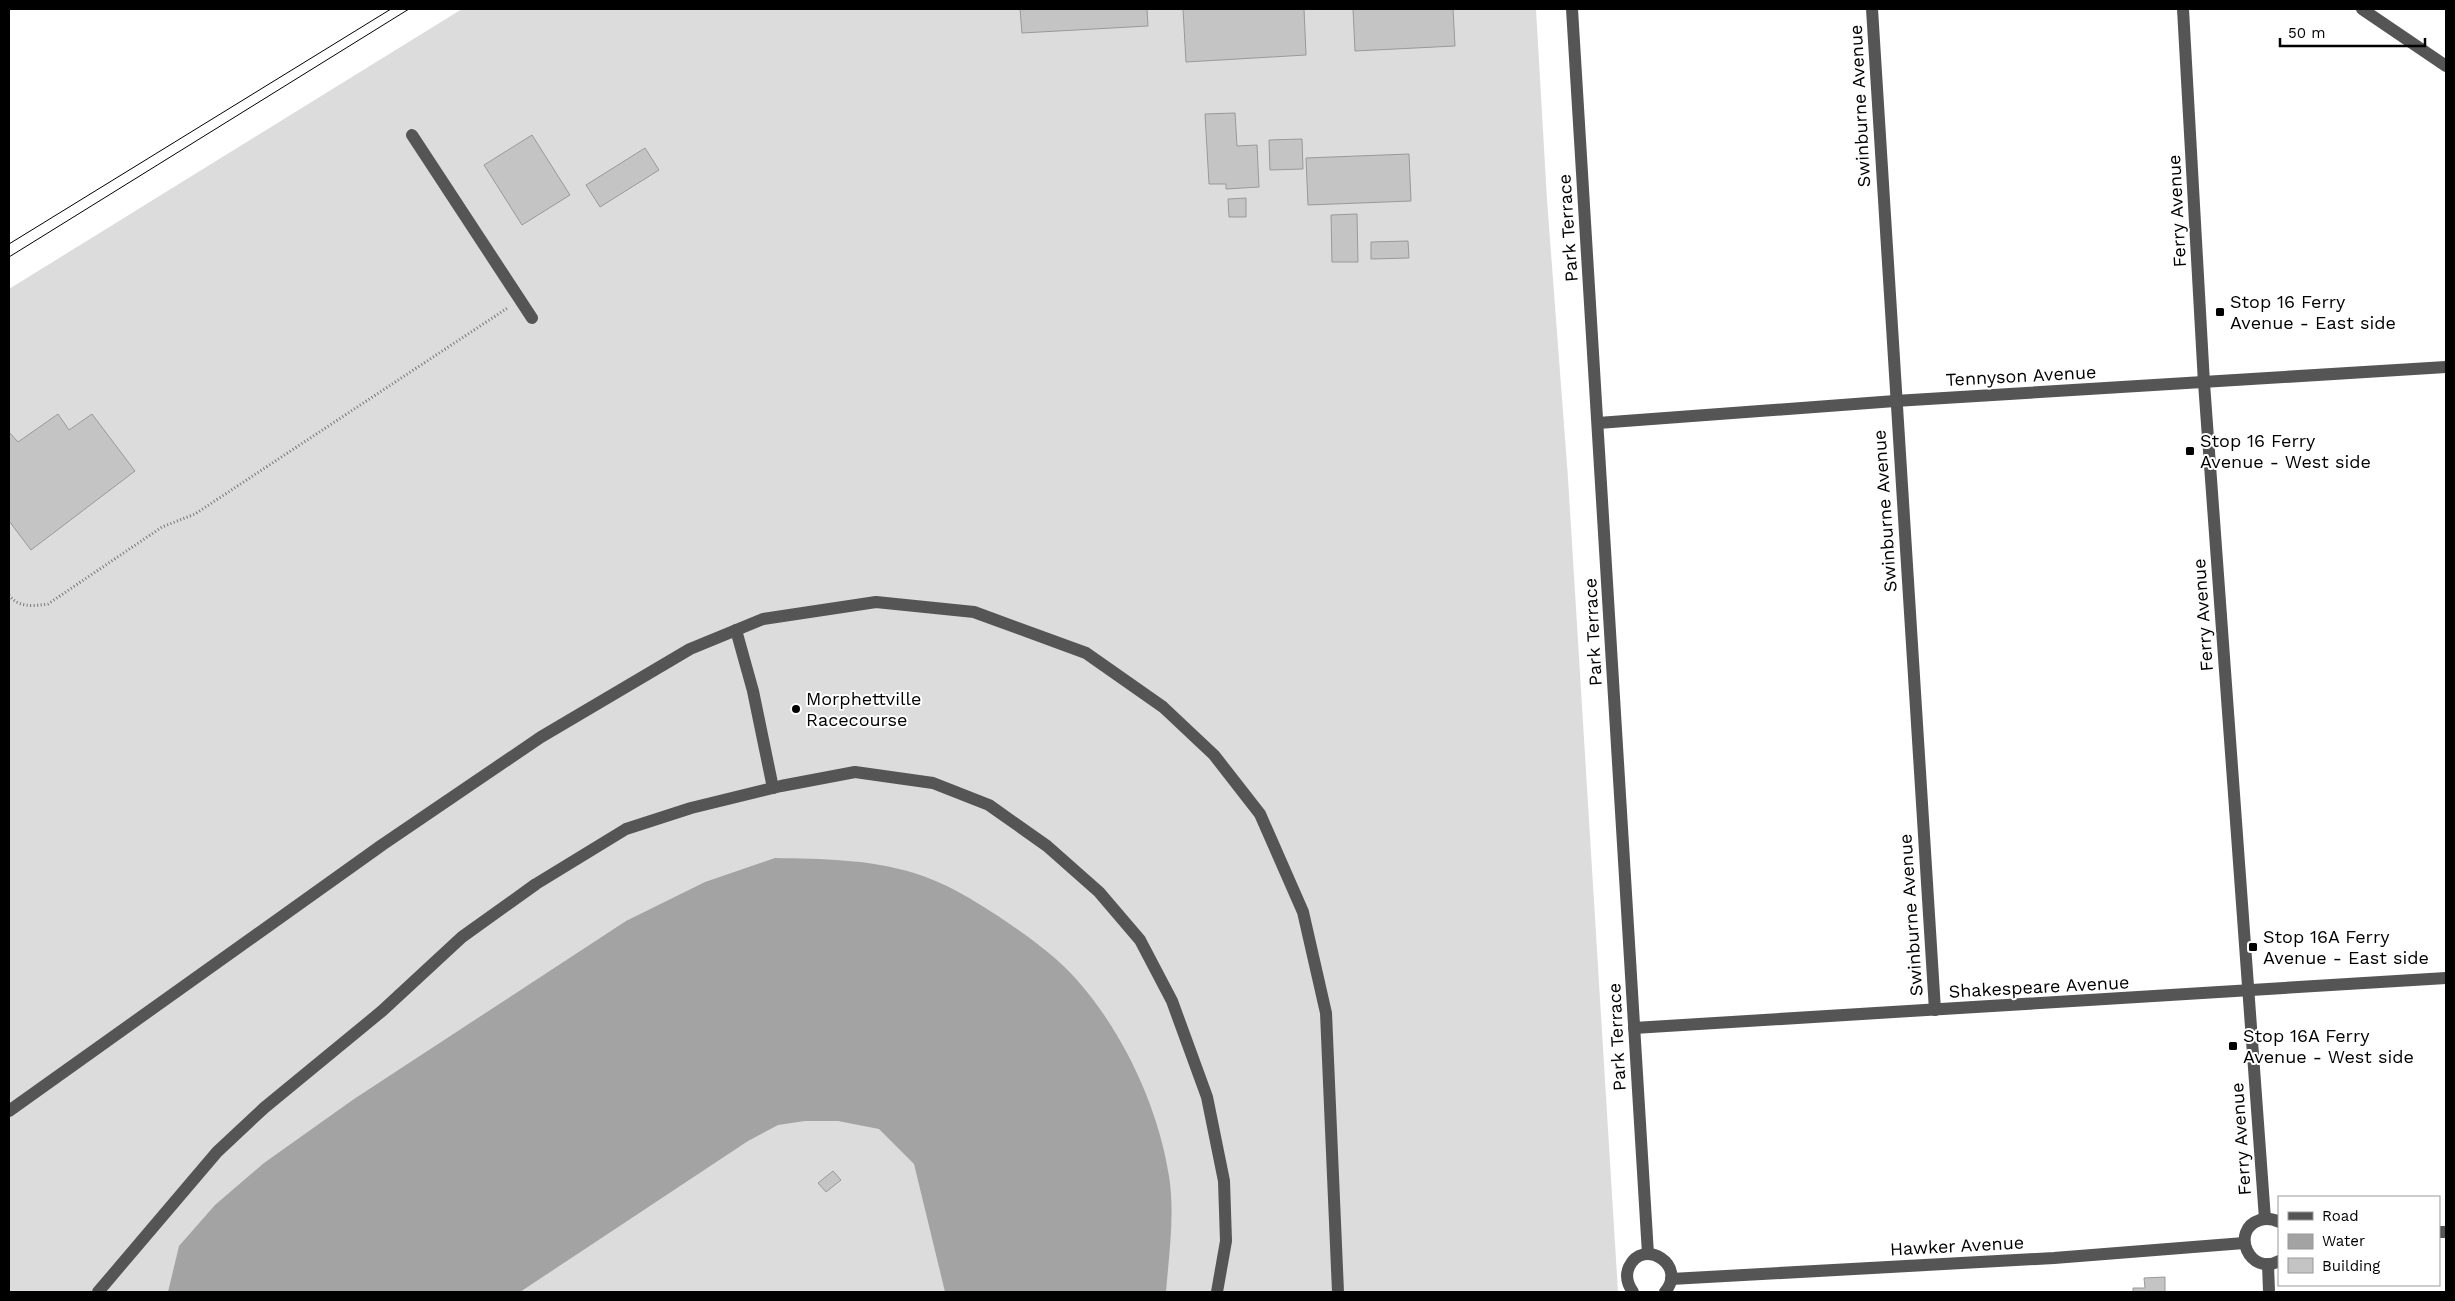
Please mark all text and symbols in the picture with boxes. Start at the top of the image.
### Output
scale bar [2280,15,2425,47]
street label: Swinburne Avenue [1845,24,1874,188]
text: 50 m [2288,24,2325,42]
street label: Ferry Avenue [2163,154,2190,268]
street label: Park Terrace [1553,173,1582,283]
place label: Stop 16 Ferry Avenue - East side [2230,291,2396,333]
marker: Stop 16 Ferry Avenue - East side [2214,306,2226,318]
street label: Tennyson Avenue [1945,361,2097,390]
street label: Swinburne Avenue [1868,429,1901,593]
place label: Stop 16 Ferry Avenue - West side [2200,430,2371,472]
marker: Stop 16 Ferry Avenue - West side [2184,445,2196,457]
street label: Ferry Avenue [2188,558,2217,672]
street label: Park Terrace [1579,577,1606,687]
place label: Morphettville Racecourse [806,688,921,730]
marker: Morphettville Racecourse [790,703,802,715]
street label: Swinburne Avenue [1894,833,1927,997]
place label: Stop 16A Ferry Avenue - East side [2263,926,2429,968]
marker: Stop 16A Ferry Avenue - East side [2247,941,2259,953]
street label: Shakespeare Avenue [1948,971,2130,1002]
street label: Park Terrace [1603,982,1630,1092]
place label: Stop 16A Ferry Avenue - West side [2243,1025,2414,1067]
marker: Stop 16A Ferry Avenue - West side [2227,1040,2239,1052]
street label: Ferry Avenue [2226,1082,2255,1196]
legend [2278,1196,2440,1286]
text: Road [2322,1207,2359,1225]
street label: Hawker Avenue [1889,1231,2025,1260]
text: Water [2322,1232,2365,1250]
text: Building [2322,1257,2380,1275]

